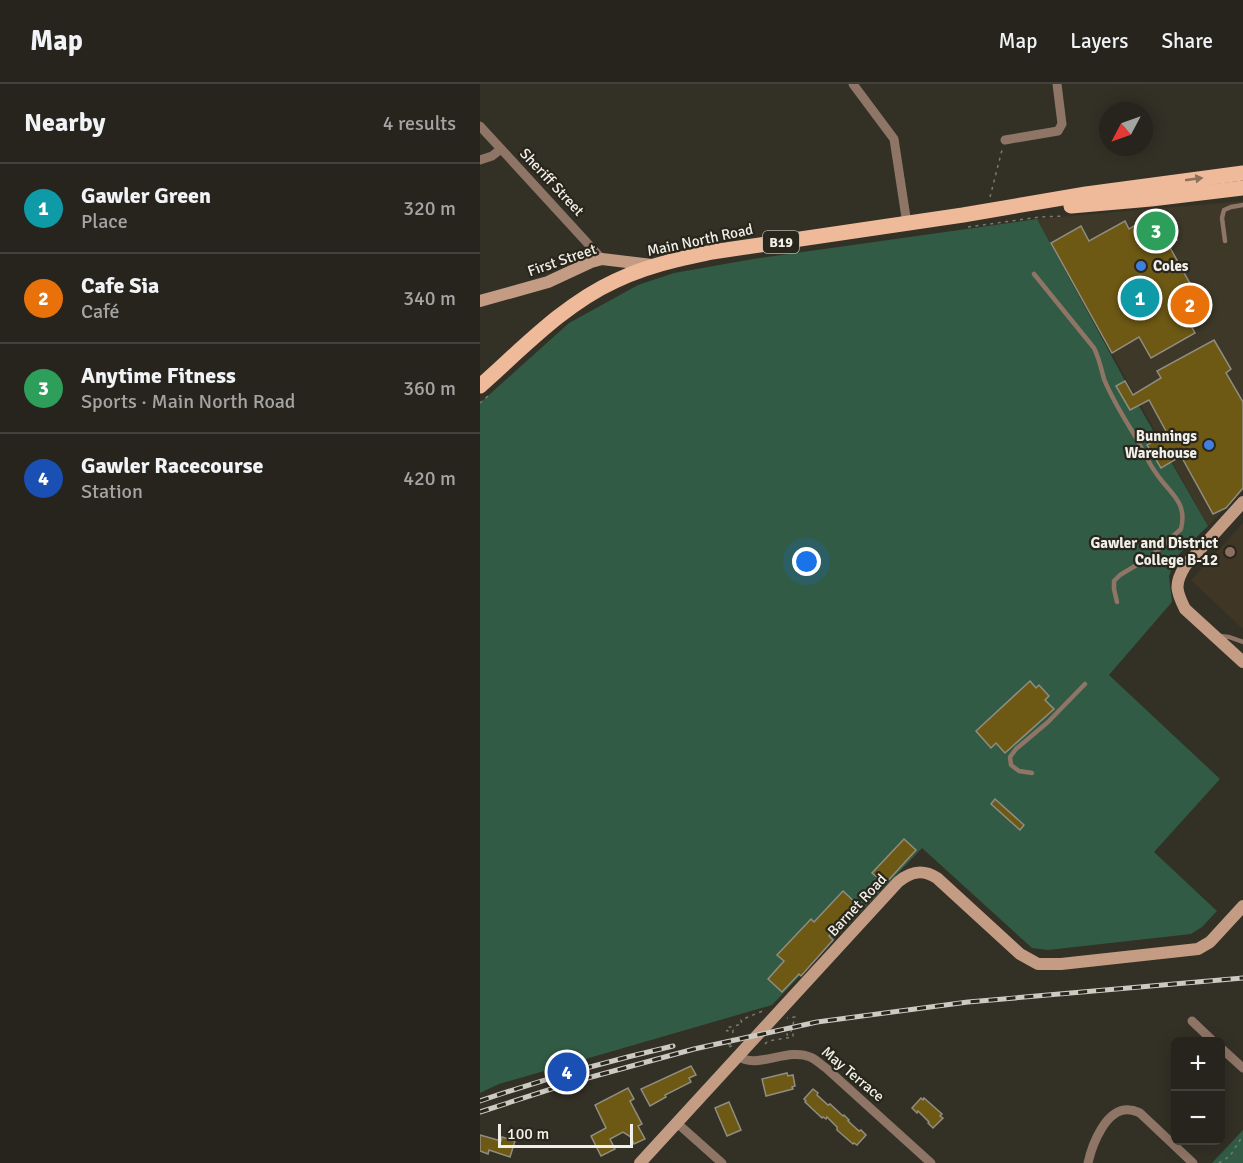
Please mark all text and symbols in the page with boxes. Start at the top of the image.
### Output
text: Map [30,24,83,58]
text: Map [999,28,1037,54]
text: Layers [1070,28,1128,54]
text: Share [1161,28,1213,54]
north arrow [1099,102,1153,156]
text: Nearby [24,107,105,139]
text: 4 results [383,111,456,136]
street label: Sheriff Street [516,144,588,220]
one-way arrow [1184,175,1203,184]
text: Gawler Green [81,182,211,209]
text: 1 [38,196,49,221]
text: 320 m [403,196,456,221]
pin: 3 [1136,208,1176,254]
text: Place [81,209,128,234]
street label: Main North Road [645,220,755,260]
road number: B19 [763,231,799,253]
street label: First Street [525,240,599,280]
place label: Coles [1153,257,1189,275]
marker: Coles [1134,259,1148,273]
text: Cafe Sia [81,272,159,299]
pin: 1 [1120,276,1160,320]
pin: 2 [1170,282,1210,328]
text: 2 [38,286,49,311]
text: 340 m [403,286,456,311]
text: Café [81,299,120,324]
text: Anytime Fitness [81,362,236,389]
text: 3 [38,376,49,401]
text: 360 m [403,376,456,401]
text: Sports · Main North Road [81,389,295,414]
place label: Bunnings Warehouse [1125,427,1197,462]
marker: Bunnings Warehouse [1202,438,1216,452]
text: Gawler Racecourse [81,452,263,479]
text: 4 [38,466,49,491]
text: 420 m [403,466,456,491]
text: Station [81,479,143,504]
place label: Gawler and District College B-12 [1091,534,1218,569]
marker: Gawler and District College B-12 [1223,545,1237,559]
your location [792,547,821,576]
street label: Barnet Road [824,870,890,940]
map controls [1171,1037,1225,1145]
button: + [1171,1037,1225,1091]
street label: May Terrace [818,1043,888,1105]
pin: 4 [548,1050,586,1094]
button: − [1171,1091,1225,1145]
scale bar [498,1121,633,1148]
text: 100 m [507,1124,549,1144]

